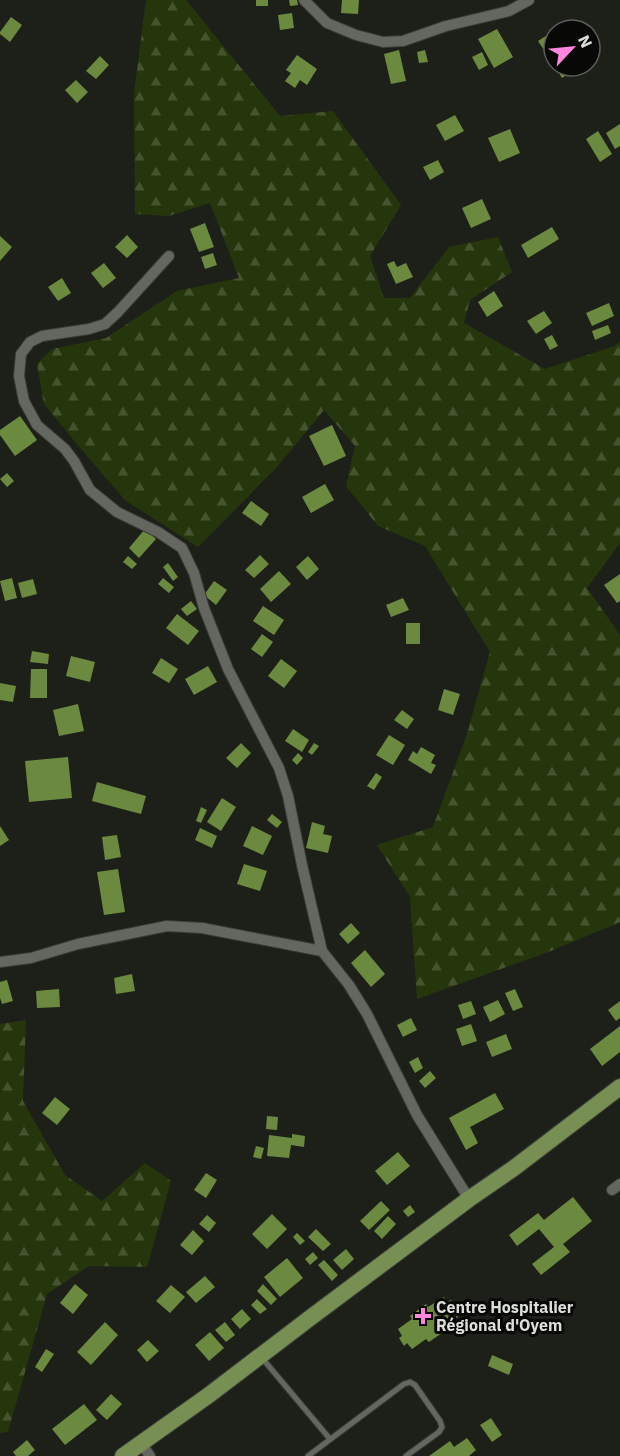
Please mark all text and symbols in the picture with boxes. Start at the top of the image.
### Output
north arrow [542,18,602,78]
text: N [574,32,597,51]
place label: Centre Hospitalier Régional d'Oyem [436,1297,574,1335]
marker: Centre Hospitalier Régional d'Oyem [414,1307,432,1325]

